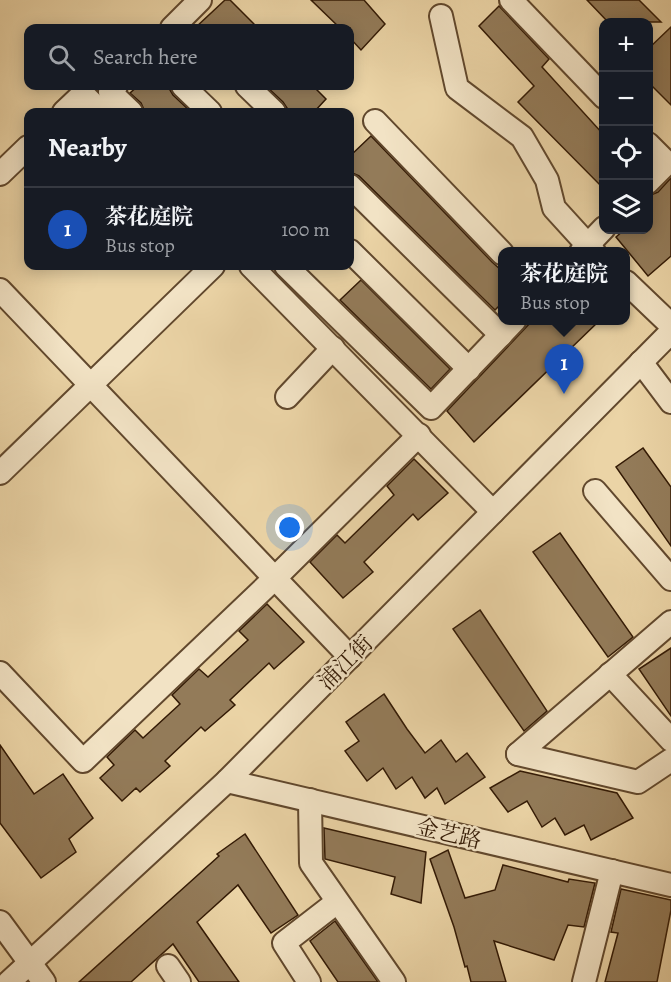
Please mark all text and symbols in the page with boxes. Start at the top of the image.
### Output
map controls [599,18,653,234]
button: + [599,18,653,72]
search box [24,24,354,90]
icon: search [45,41,78,74]
text: Search here [93,42,198,72]
button: − [599,72,653,126]
button: locate [599,126,653,180]
text: Nearby [48,130,127,165]
button: layers [599,180,653,234]
text: 茶花庭院 [105,202,193,232]
text: 1 [64,216,71,243]
text: 100 m [281,216,330,243]
text: Bus stop [105,232,175,259]
popup [498,247,630,325]
text: 茶花庭院 [520,259,608,289]
text: Bus stop [520,289,590,316]
pin: 1 [544,344,584,394]
your location [275,513,304,542]
street label: 浦江街 [312,629,380,697]
street label: 金艺路 [413,812,484,856]

